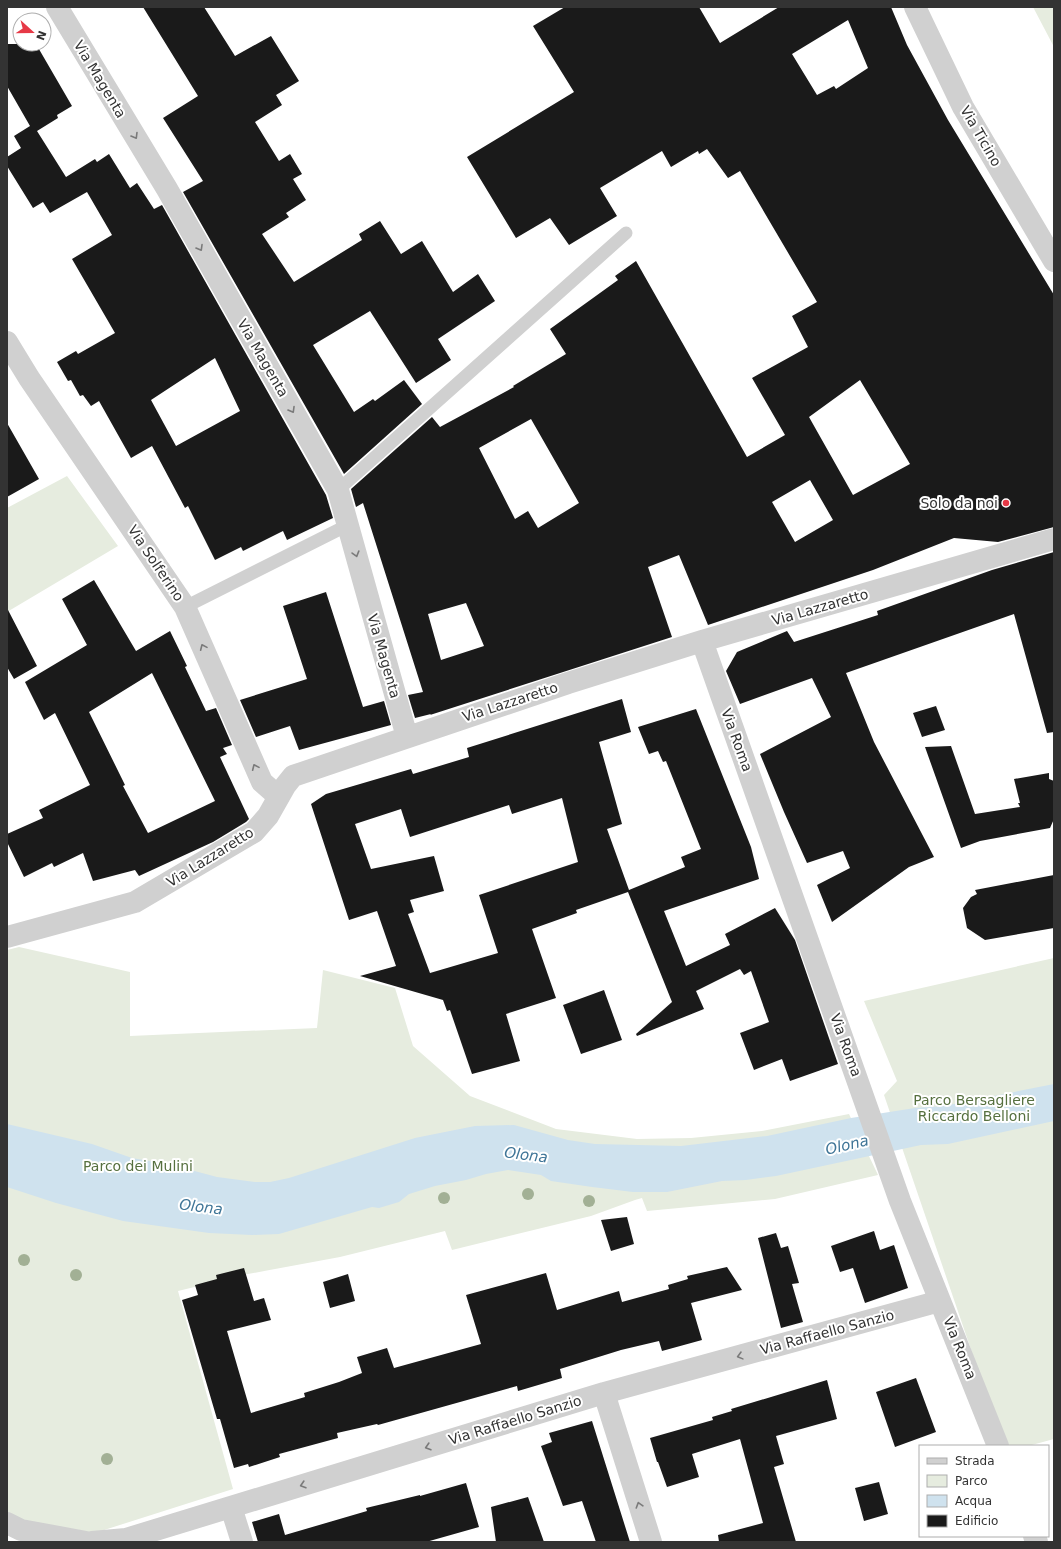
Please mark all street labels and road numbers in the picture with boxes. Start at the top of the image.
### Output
street label: Via Magenta [71,37,129,121]
street label: Via Ticino [957,103,1005,169]
street label: Via Magenta [234,316,292,400]
street label: Via Solferino [125,522,187,604]
street label: Via Lazzaretto [770,586,870,628]
street label: Via Magenta [364,612,404,700]
street label: Via Lazzaretto [460,679,560,725]
street label: Via Roma [718,706,756,774]
street label: Via Lazzaretto [164,824,256,890]
street label: Via Roma [827,1011,865,1079]
street label: Via Raffaello Sanzio [758,1306,896,1358]
street label: Via Roma [940,1314,980,1382]
street label: Via Raffaello Sanzio [447,1392,583,1448]

